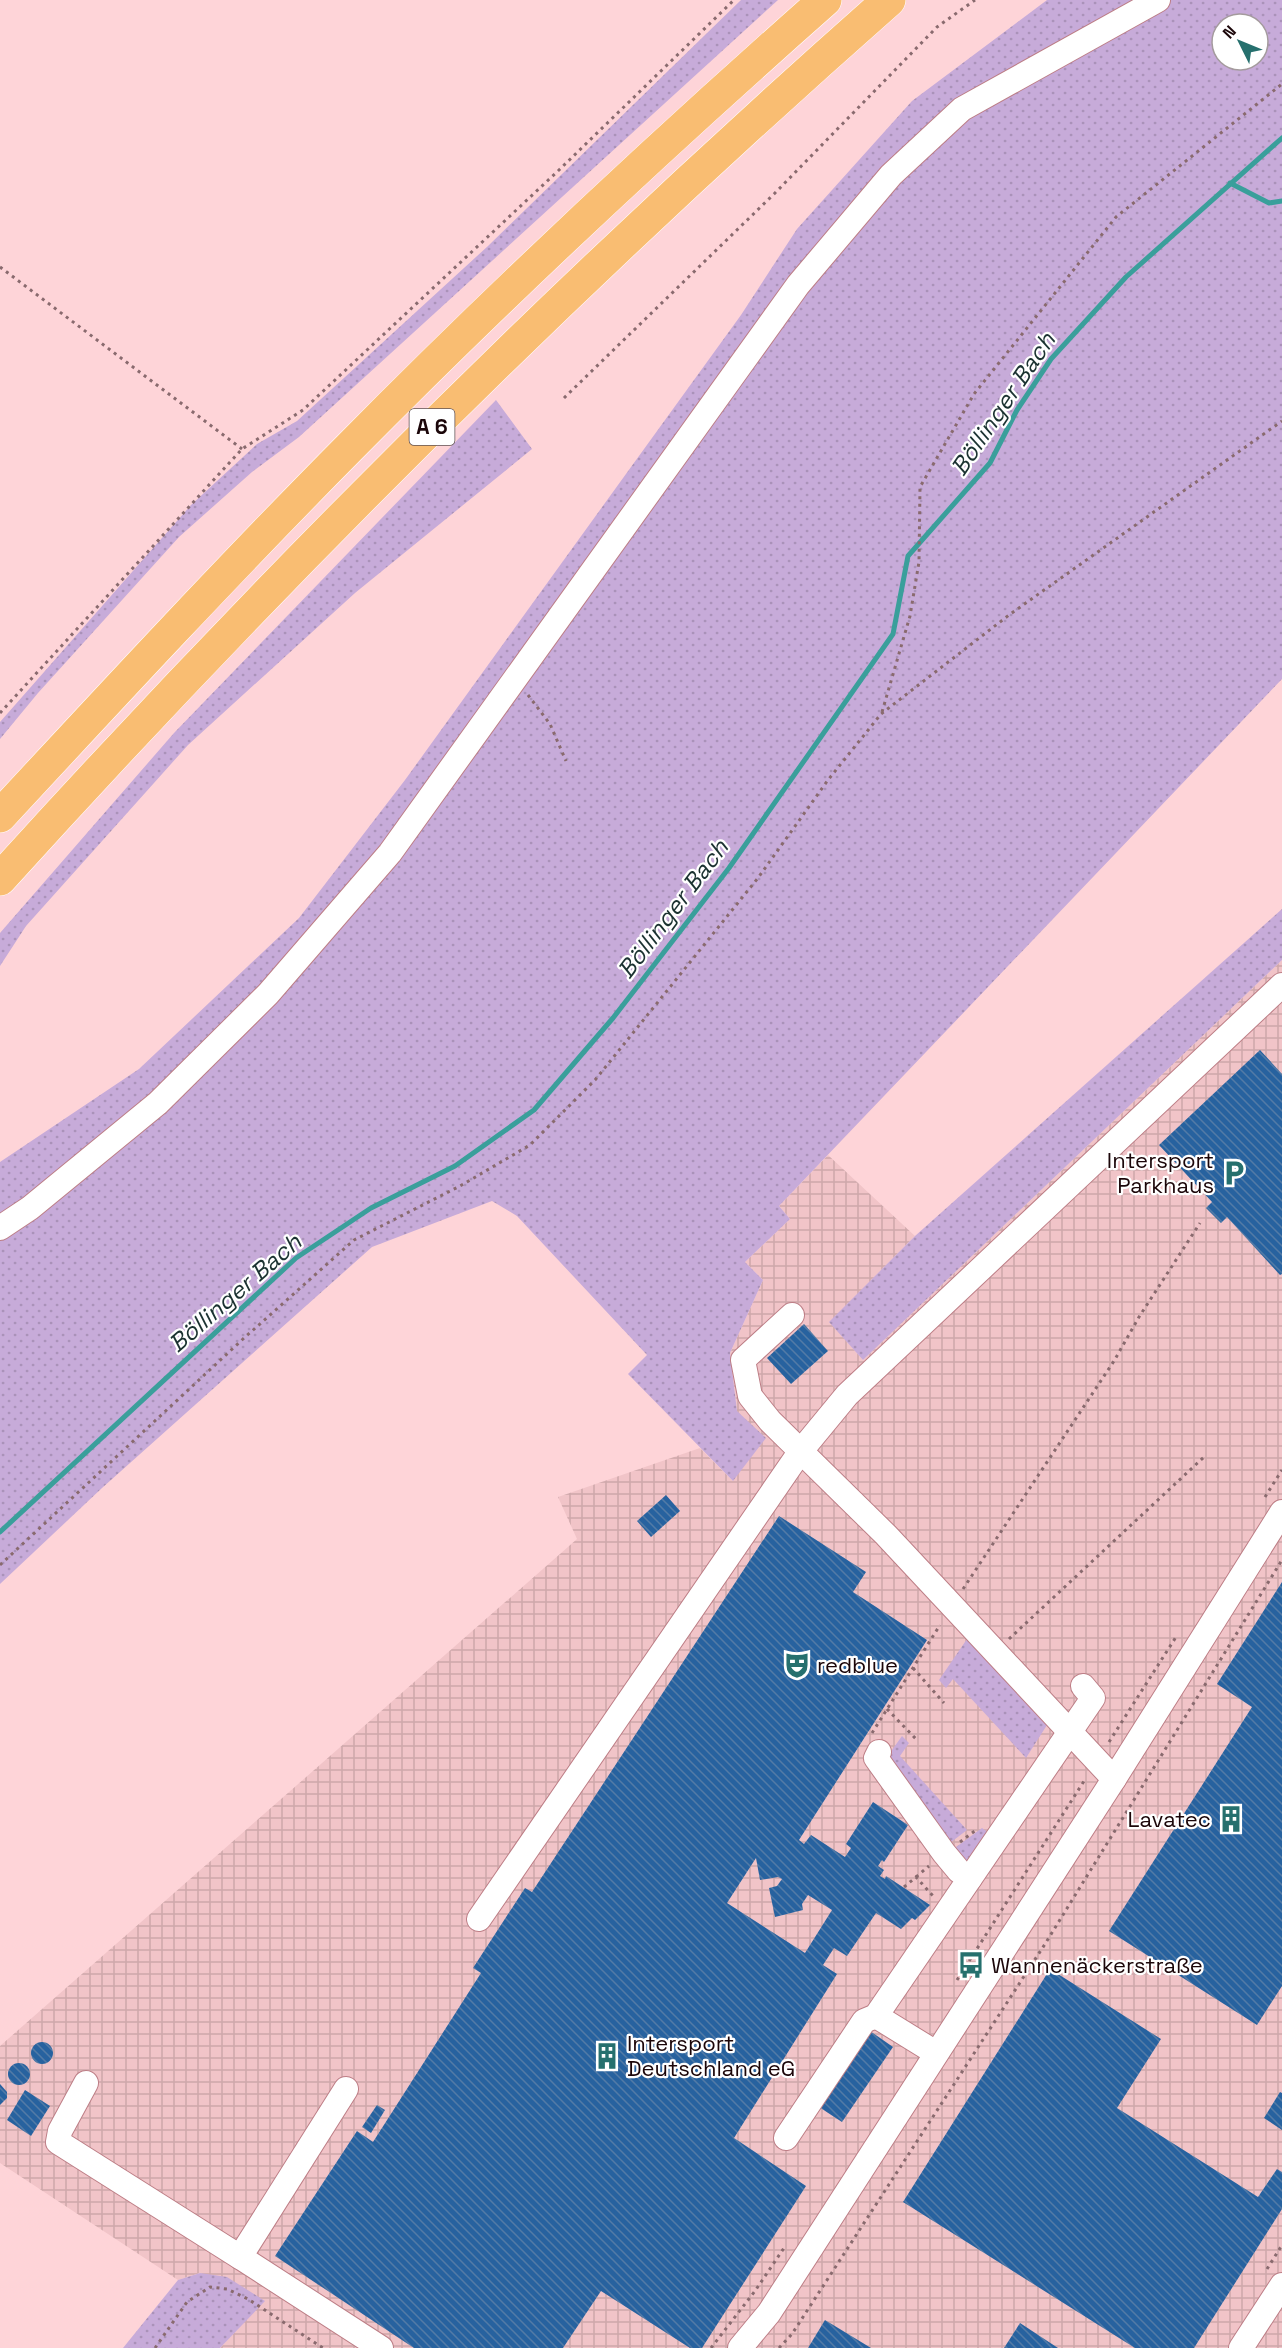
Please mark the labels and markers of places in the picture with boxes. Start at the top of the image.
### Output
place label: Intersport Parkhaus [1107,1146,1214,1199]
parking icon: Intersport Parkhaus [1219,1158,1249,1188]
theatre icon: redblue [782,1650,812,1680]
place label: redblue [817,1651,898,1679]
building icon: Lavatec [1216,1804,1246,1834]
place label: Lavatec [1128,1805,1211,1833]
bus stop icon: Wannenäckerstraße [956,1950,986,1980]
place label: Wannenäckerstraße [991,1951,1203,1979]
place label: Intersport Deutschland eG [627,2029,795,2082]
building icon: Intersport Deutschland eG [592,2041,622,2071]

